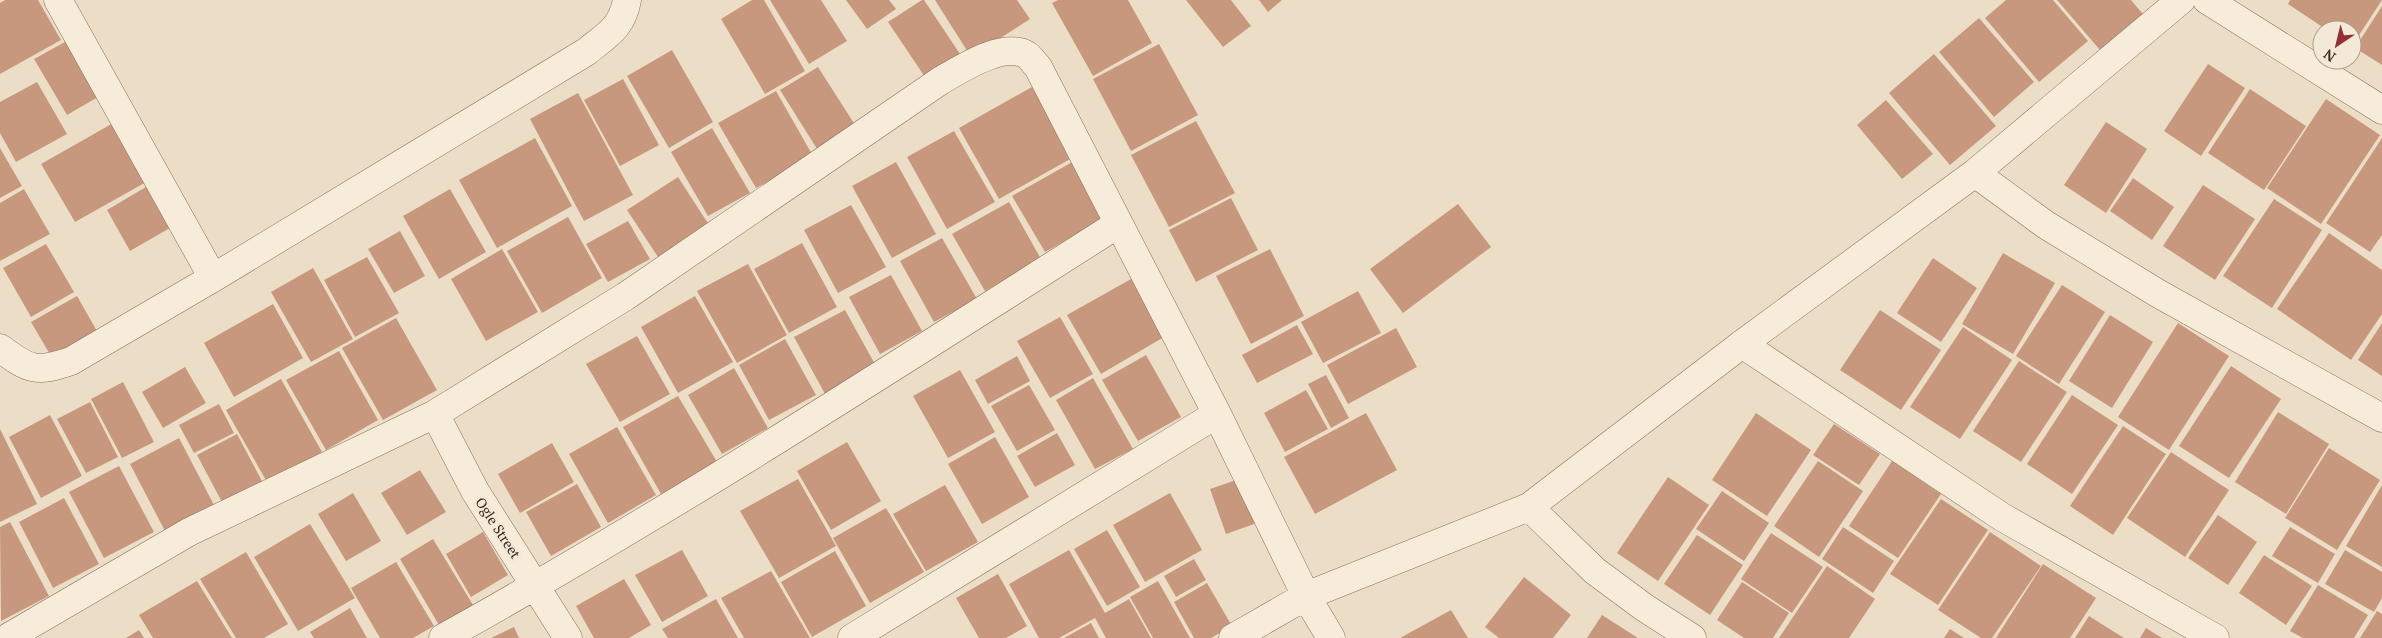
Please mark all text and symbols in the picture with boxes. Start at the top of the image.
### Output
north arrow [2312,20,2362,70]
text: N [2319,45,2339,67]
street label: Ogle Street [471,493,526,563]

